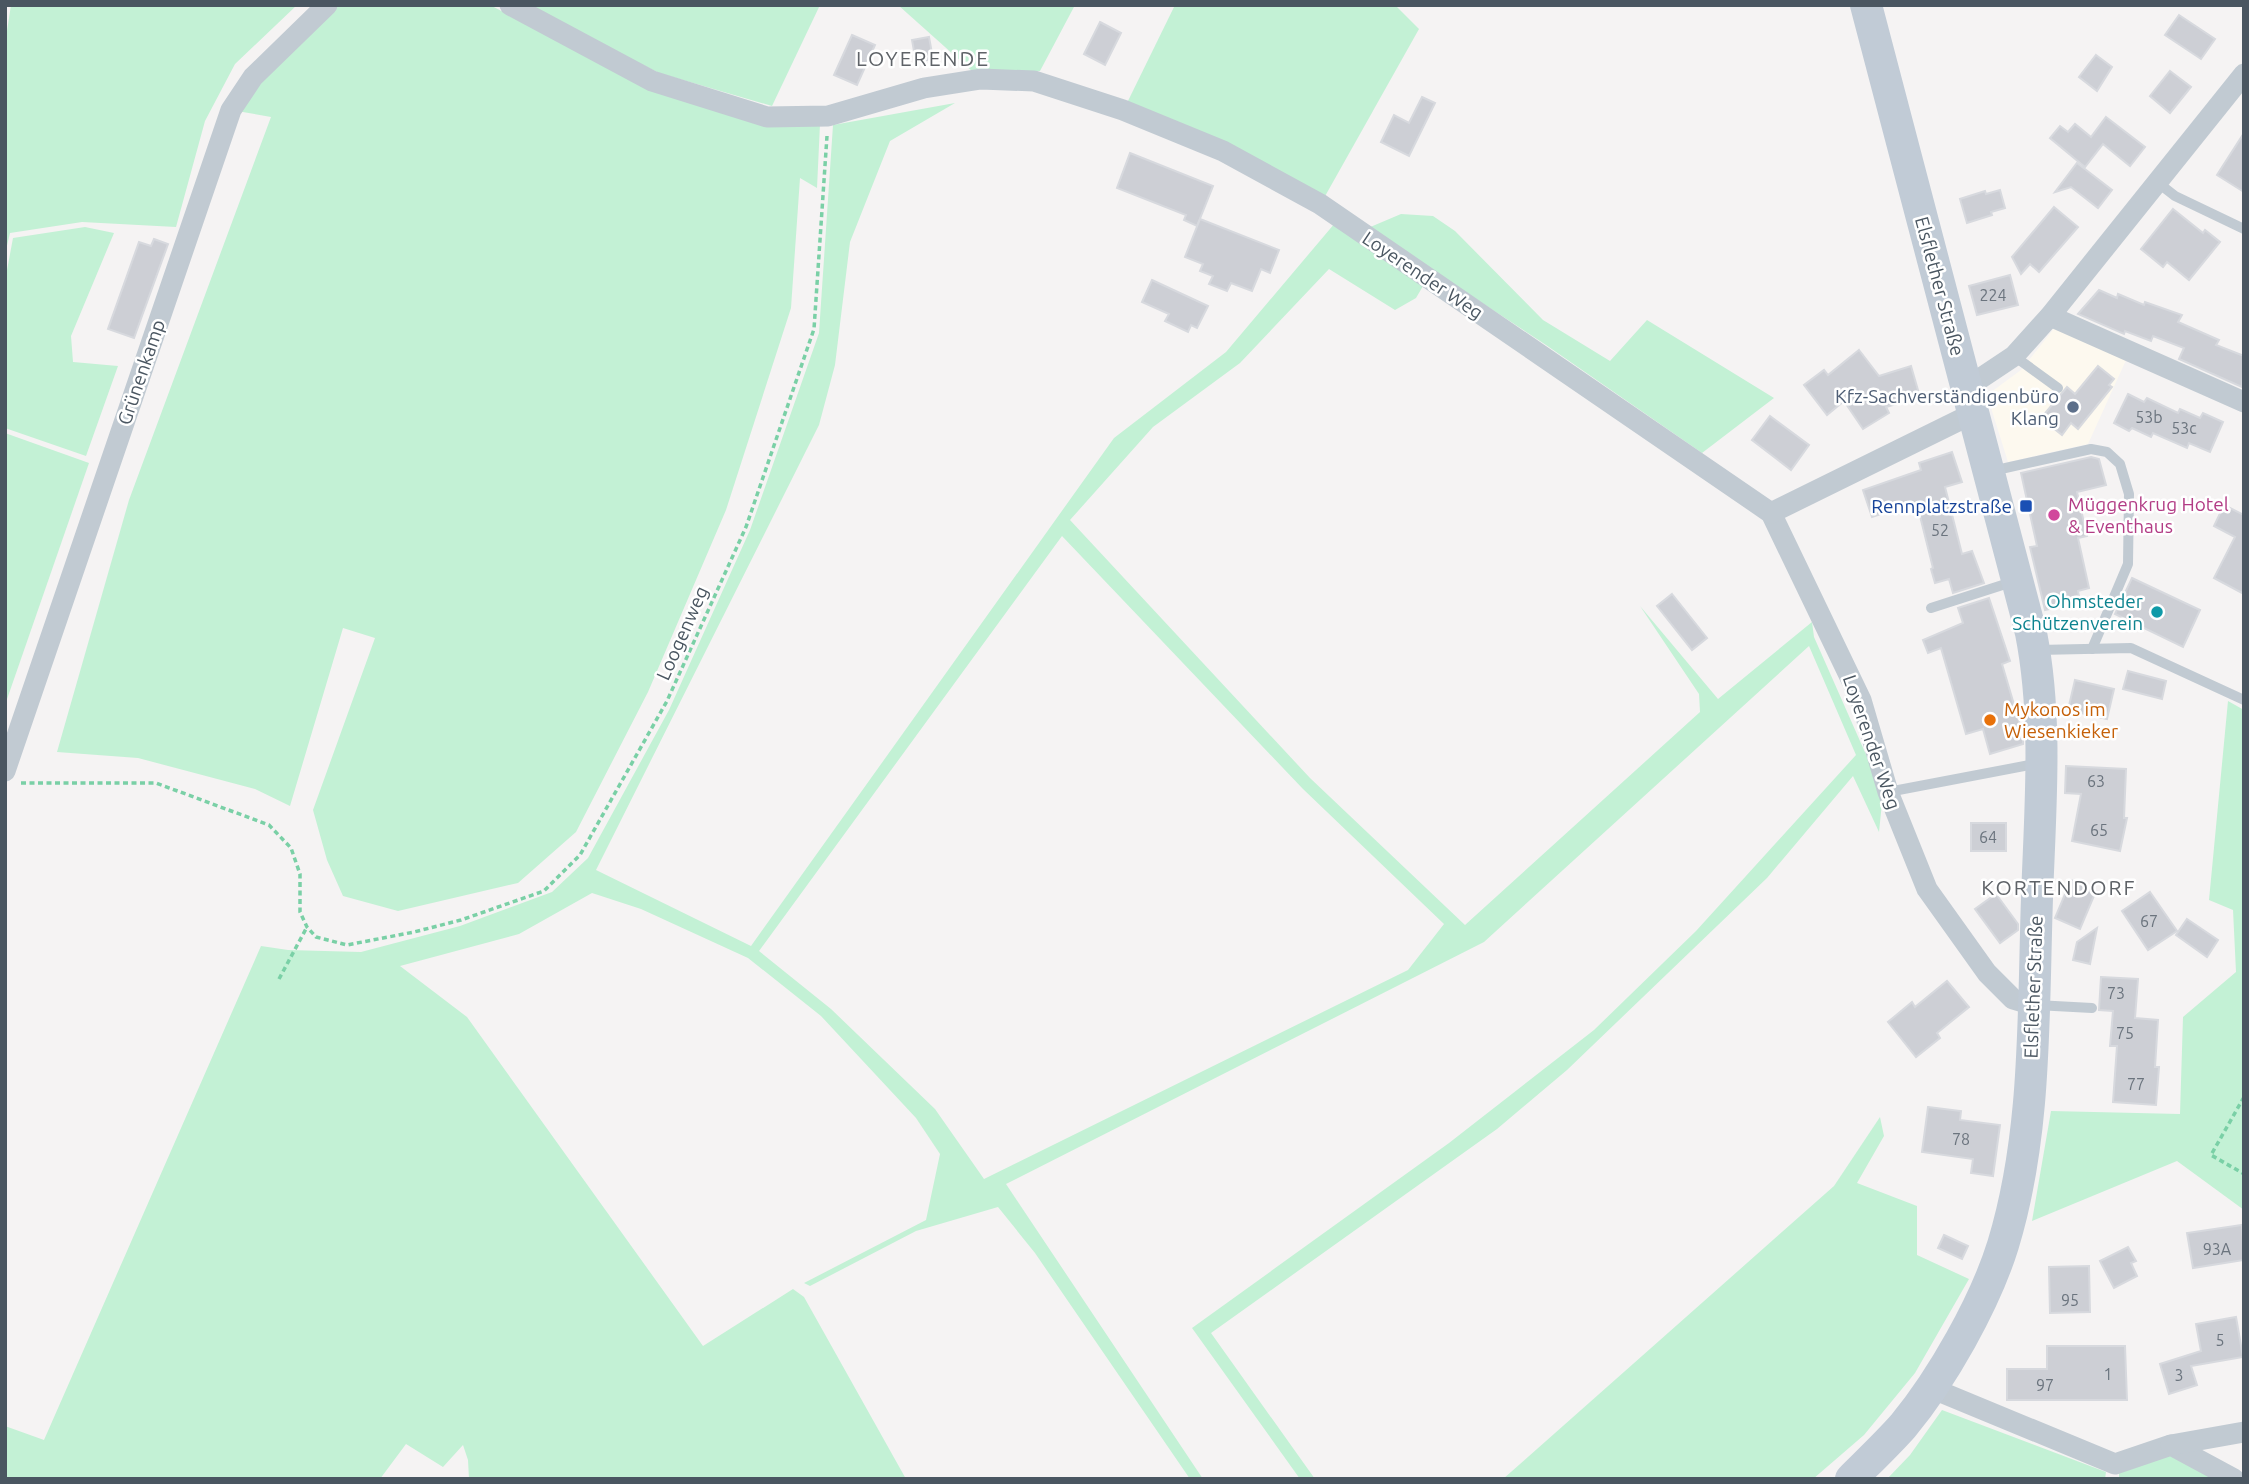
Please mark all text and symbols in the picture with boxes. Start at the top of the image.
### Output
district label: LOYERENDE [856,46,990,70]
street label: Elsflether Straße [1911,214,1969,358]
street label: Loyerender Weg [1359,227,1487,323]
house number: 224 [1979,286,2007,304]
street label: Grünenkamp [113,317,169,427]
place label: Kfz-Sachverständigenbüro Klang [1835,385,2059,429]
marker: Kfz-Sachverständigenbüro Klang [2065,399,2081,415]
house number: 53b [2135,408,2163,426]
house number: 53c [2171,419,2197,437]
place label: Müggenkrug Hotel & Eventhaus [2068,493,2229,537]
place label: Rennplatzstraße [1871,495,2012,517]
marker: Rennplatzstraße [2018,498,2034,514]
marker: Müggenkrug Hotel & Eventhaus [2046,507,2062,523]
house number: 52 [1931,521,1949,539]
street label: Loogenweg [652,583,712,683]
place label: Ohmsteder Schützenverein [2012,590,2143,634]
marker: Ohmsteder Schützenverein [2149,604,2165,620]
street label: Loyerender Weg [1839,672,1905,812]
place label: Mykonos im Wiesenkieker [2004,698,2118,742]
marker: Mykonos im Wiesenkieker [1982,712,1998,728]
house number: 63 [2087,772,2105,790]
house number: 65 [2090,821,2108,839]
house number: 64 [1979,828,1997,846]
district label: KORTENDORF [1981,875,2137,899]
house number: 67 [2140,912,2158,930]
street label: Elsflether Straße [2020,915,2046,1059]
house number: 73 [2107,984,2125,1002]
house number: 75 [2116,1024,2134,1042]
house number: 77 [2127,1075,2145,1093]
house number: 78 [1952,1130,1970,1148]
house number: 93A [2203,1240,2232,1258]
house number: 95 [2061,1291,2079,1309]
house number: 5 [2215,1331,2225,1349]
house number: 1 [2103,1365,2113,1383]
house number: 3 [2174,1366,2184,1384]
house number: 97 [2036,1376,2054,1394]

